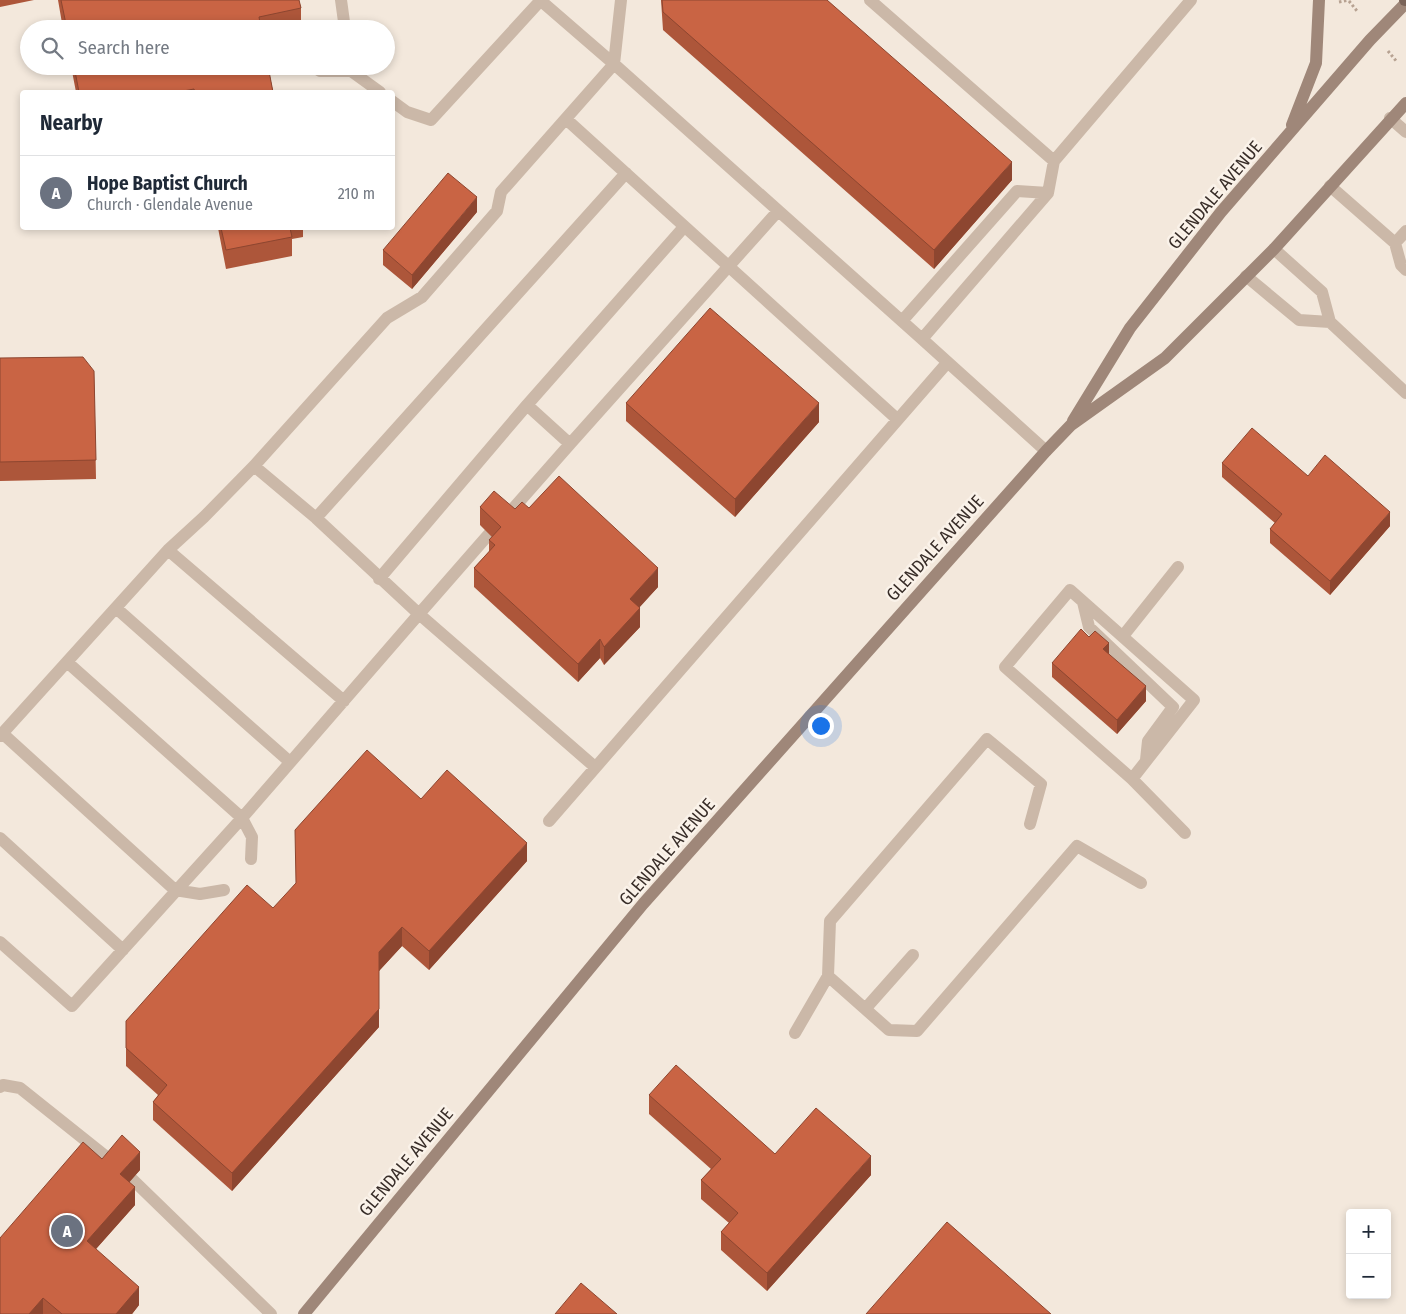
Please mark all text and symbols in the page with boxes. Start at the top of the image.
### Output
search box [20,20,395,75]
icon: search [38,34,66,62]
text: Search here [78,36,170,59]
text: Nearby [40,110,102,136]
street label: GLENDALE AVENUE [1163,136,1267,254]
text: Hope Baptist Church [87,172,248,195]
text: A [52,184,60,203]
text: 210 m [338,184,375,203]
text: Church · Glendale Avenue [87,195,253,214]
street label: GLENDALE AVENUE [882,491,988,605]
your location [808,713,834,739]
street label: GLENDALE AVENUE [614,794,720,910]
street label: GLENDALE AVENUE [354,1103,458,1221]
map controls [1346,1209,1391,1299]
button: + [1346,1209,1391,1254]
pin: A [51,1212,83,1250]
button: − [1346,1254,1391,1299]

